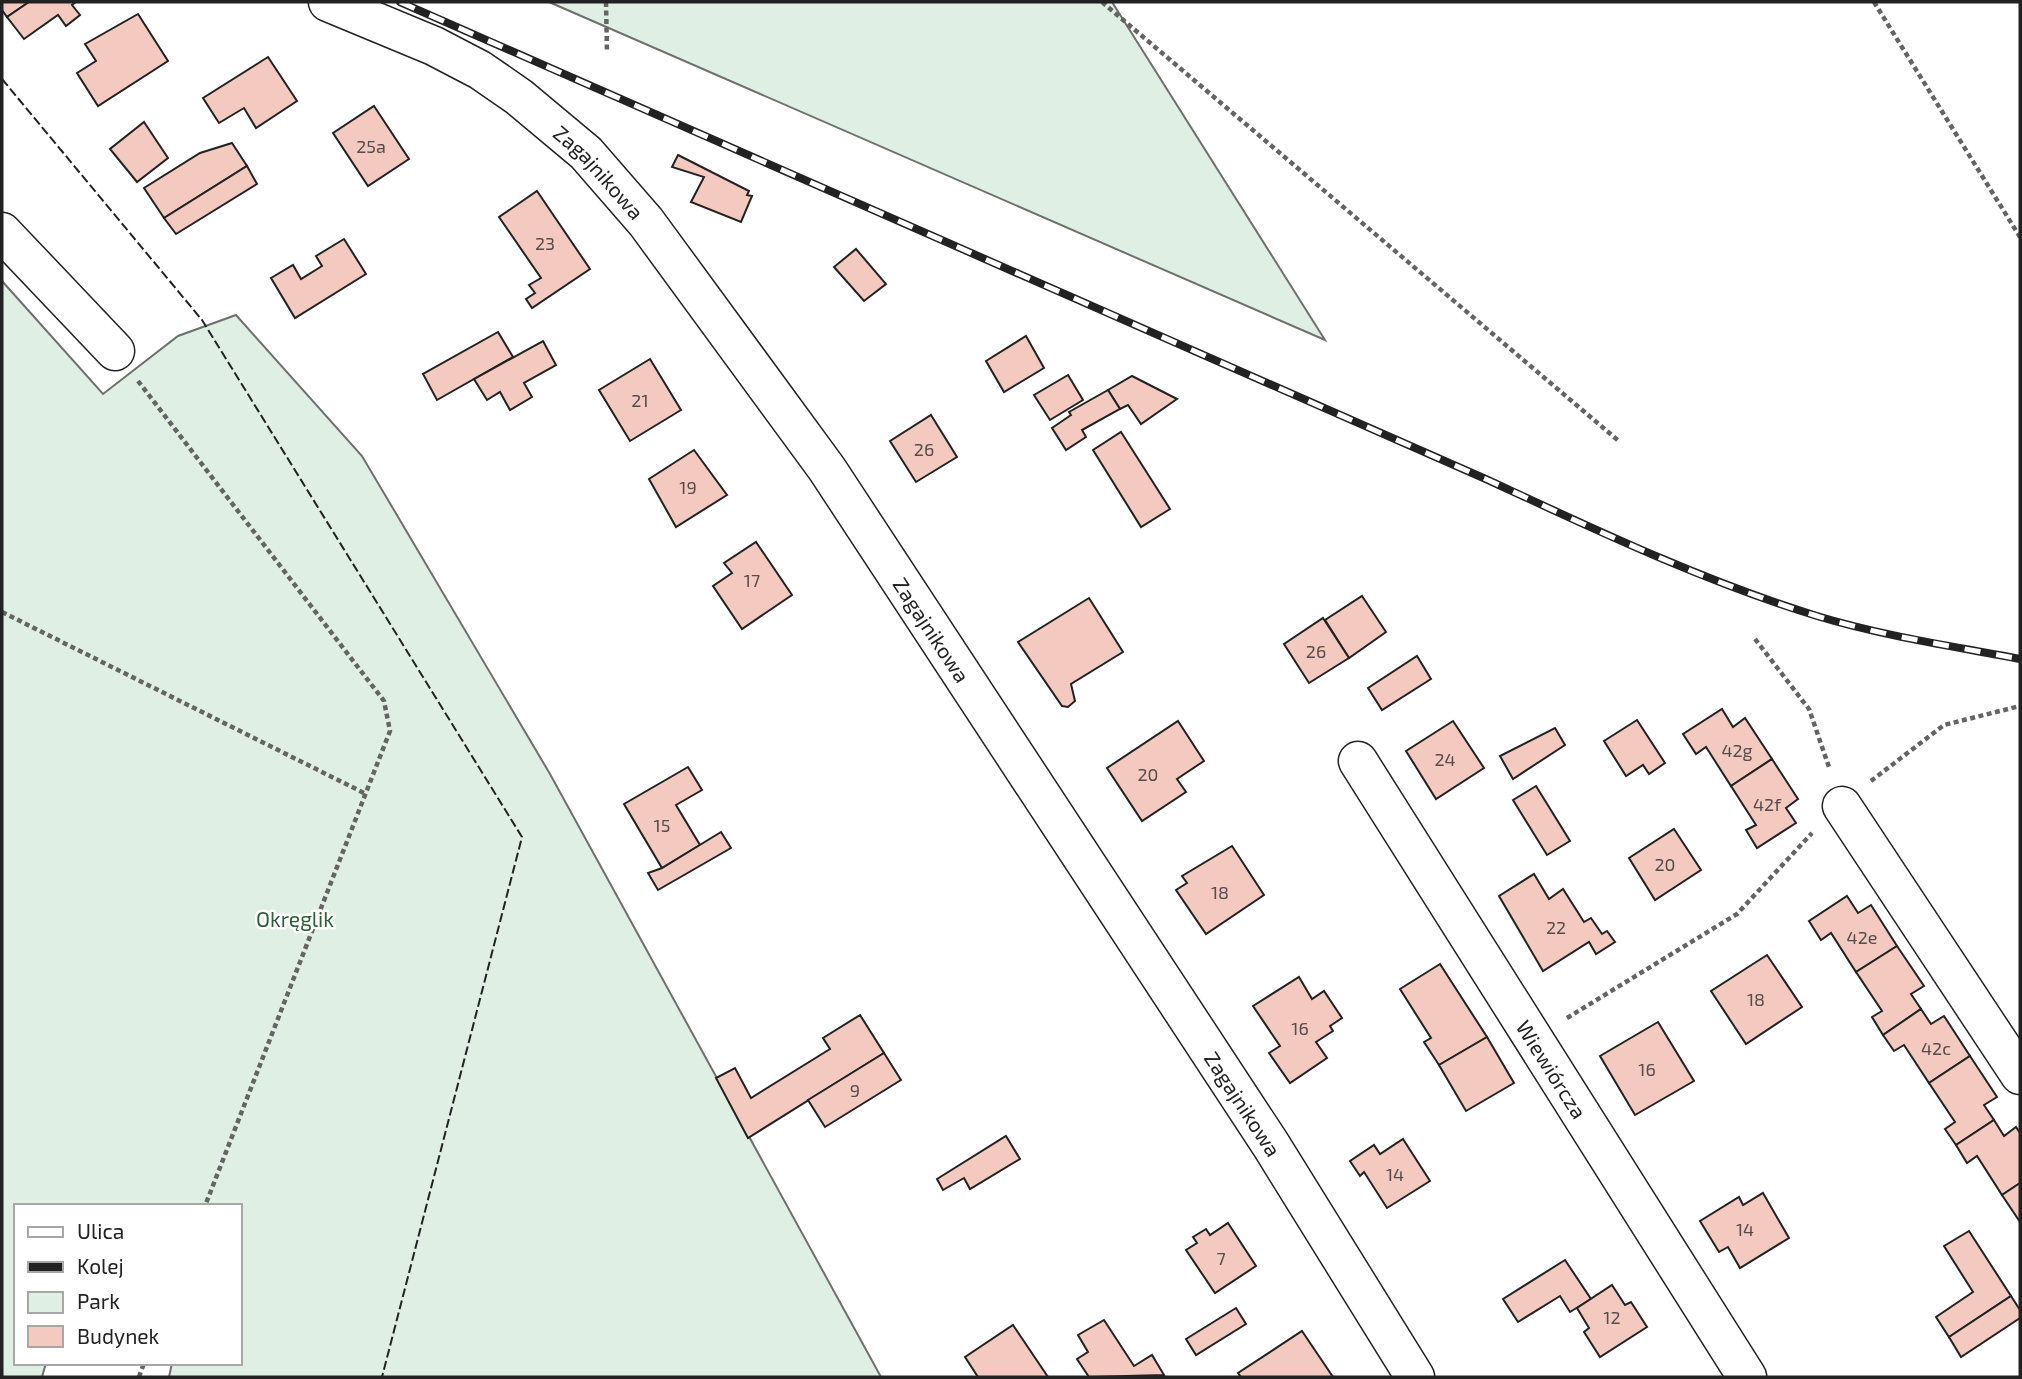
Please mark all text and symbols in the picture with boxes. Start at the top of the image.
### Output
street label: Zagajnikowa [549,119,650,224]
house number: 25a [356,135,386,157]
house number: 23 [535,232,555,254]
house number: 21 [631,389,649,411]
house number: 26 [914,438,934,460]
house number: 19 [679,476,697,498]
house number: 17 [744,569,760,591]
street label: Zagajnikowa [889,572,976,687]
house number: 26 [1306,640,1326,662]
house number: 42g [1721,739,1753,761]
house number: 24 [1434,748,1456,770]
house number: 20 [1138,763,1158,785]
house number: 42f [1753,793,1782,815]
house number: 15 [654,814,670,836]
house number: 20 [1655,853,1675,875]
house number: 18 [1211,881,1229,903]
park label: Okręglik [256,906,334,931]
house number: 22 [1546,916,1566,938]
house number: 42e [1847,926,1877,948]
house number: 18 [1747,988,1765,1010]
street label: Wiewiórcza [1512,1015,1593,1123]
house number: 16 [1291,1017,1309,1039]
house number: 42c [1921,1037,1951,1059]
street label: Zagajnikowa [1200,1046,1287,1160]
house number: 16 [1638,1058,1656,1080]
house number: 9 [850,1079,860,1101]
house number: 14 [1386,1163,1404,1185]
legend [14,1204,242,1365]
text: Ulica [77,1218,124,1243]
house number: 14 [1736,1218,1754,1240]
house number: 7 [1216,1247,1226,1269]
text: Kolej [77,1253,124,1279]
text: Park [77,1288,120,1313]
house number: 12 [1603,1306,1621,1328]
text: Budynek [77,1323,160,1348]

